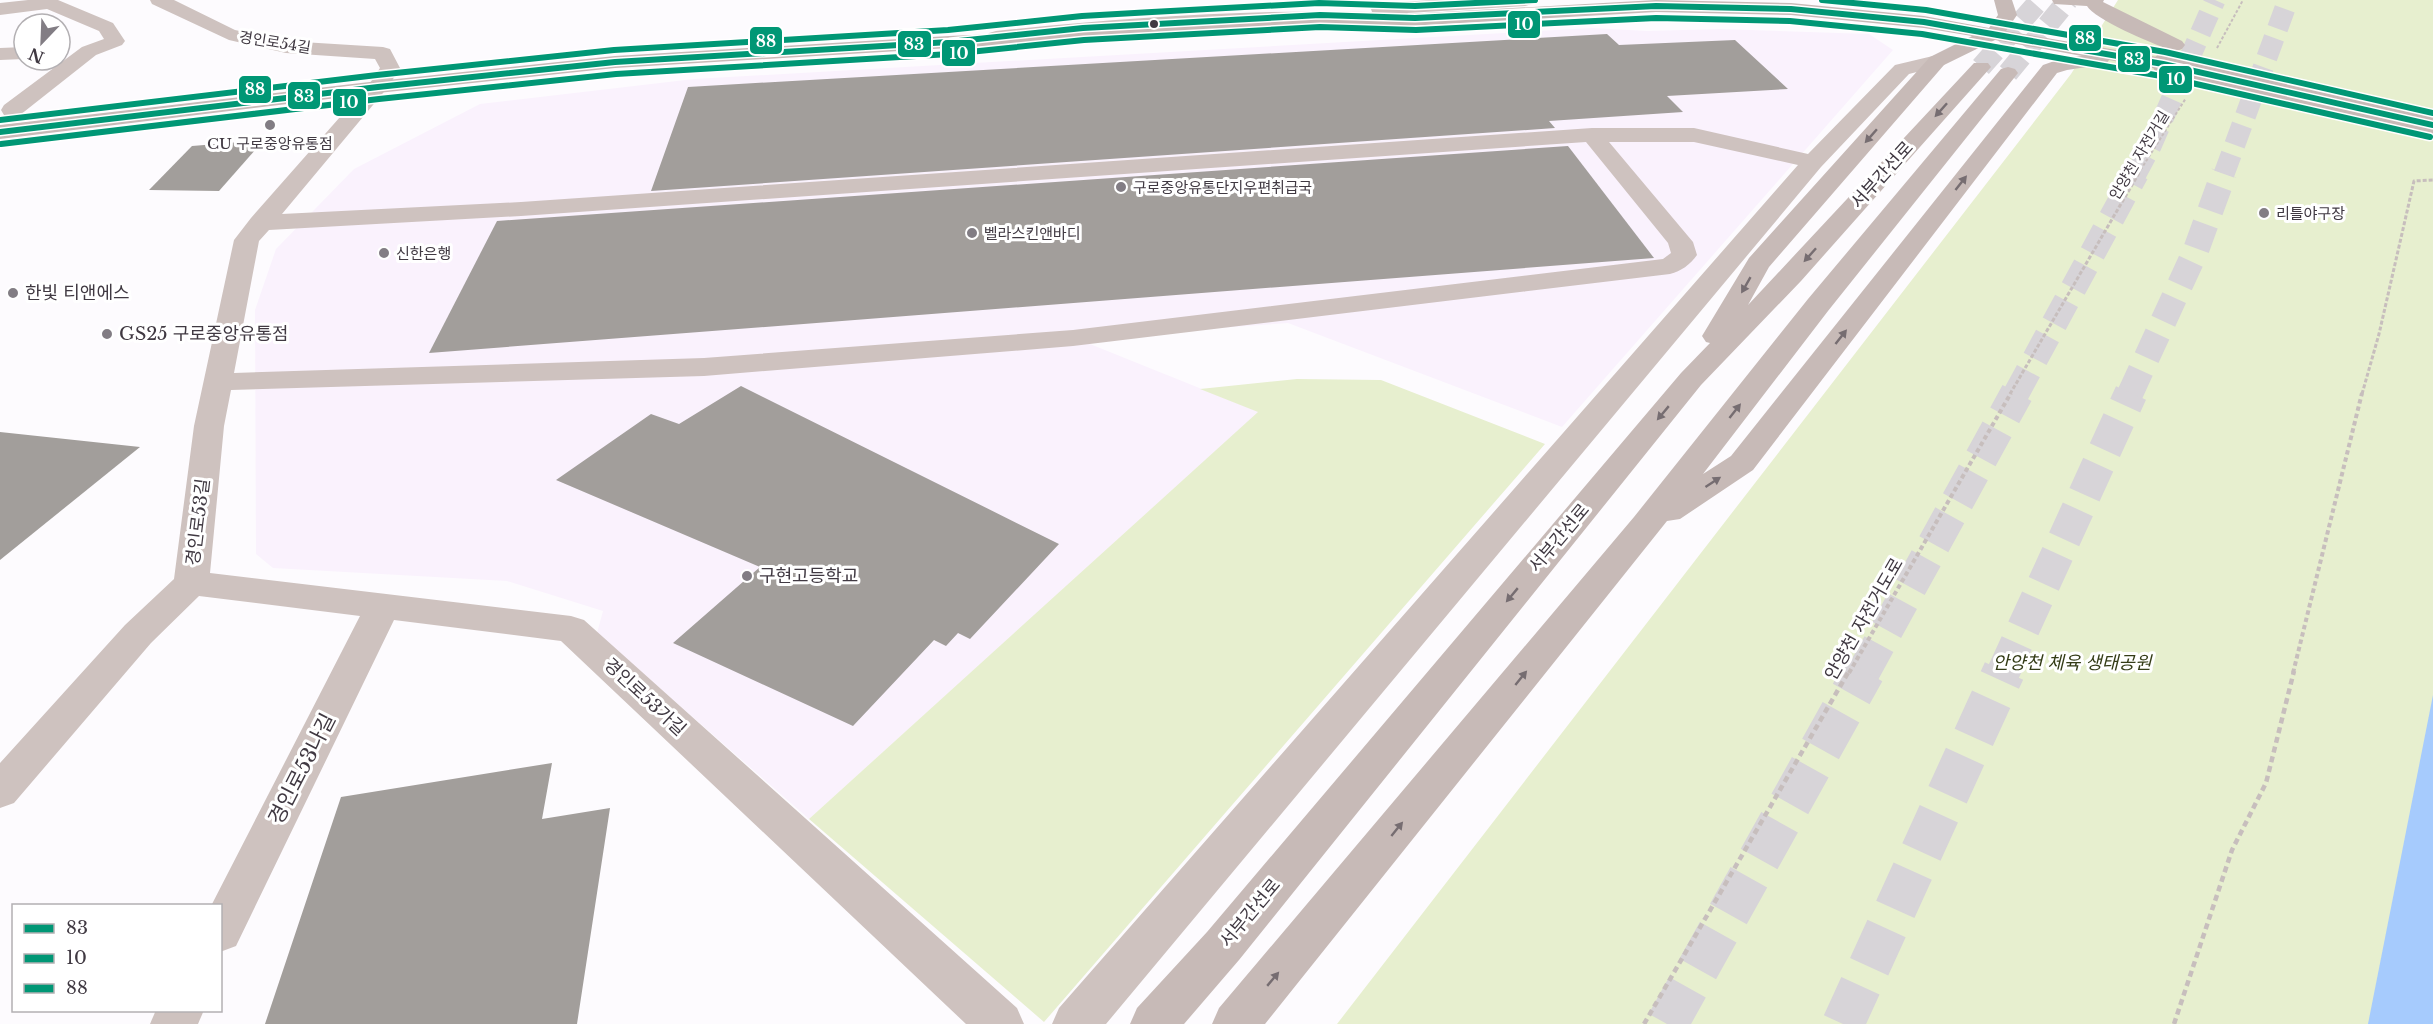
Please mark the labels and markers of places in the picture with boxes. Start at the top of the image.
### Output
unlabelled marker [1148,18,1160,30]
marker: CU 구로중앙유통점 [263,118,277,132]
place label: CU 구로중앙유통점 [207,134,333,153]
place label: 구로중앙유통단지우편취급국 [1133,178,1312,197]
marker: 구로중앙유통단지우편취급국 [1114,180,1128,194]
place label: 리틀야구장 [2276,204,2345,223]
marker: 리틀야구장 [2257,206,2271,220]
place label: 벨라스킨앤바디 [984,224,1081,243]
marker: 벨라스킨앤바디 [965,226,979,240]
place label: 신한은행 [396,244,451,263]
marker: 신한은행 [377,246,391,260]
place label: 한빛 티앤에스 [25,282,130,304]
marker: 한빛 티앤에스 [6,286,20,300]
place label: GS25 구로중앙유통점 [119,323,289,345]
marker: GS25 구로중앙유통점 [100,327,114,341]
place label: 구현고등학교 [759,565,858,587]
marker: 구현고등학교 [740,569,754,583]

